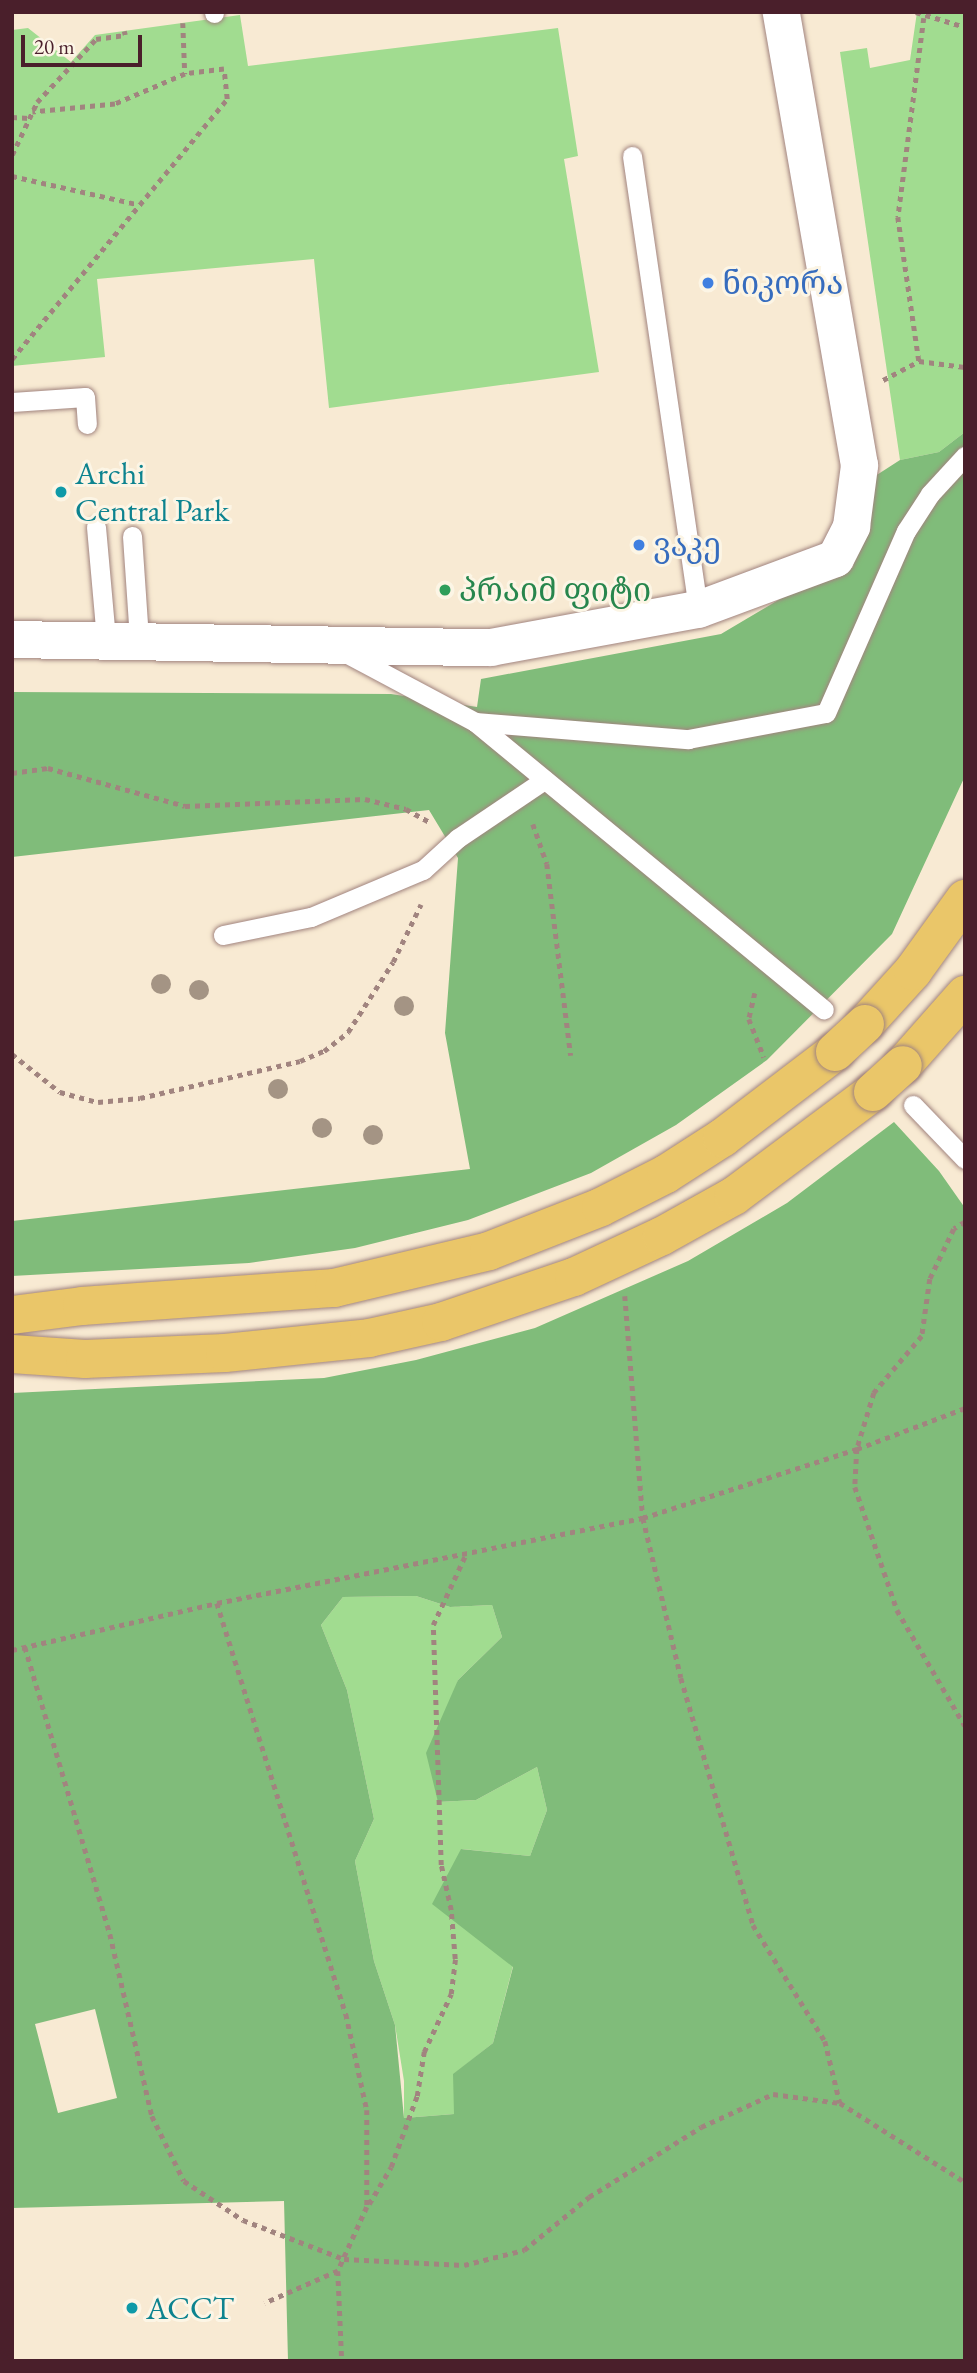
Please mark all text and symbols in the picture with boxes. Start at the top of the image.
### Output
scale bar [24,21,145,65]
text: 20 m [34,33,75,60]
place label: ნიკორა [722,264,843,302]
marker: ნიკორა [700,275,716,291]
place label: Archi Central Park [75,455,229,530]
marker: Archi Central Park [53,484,69,500]
place label: ვაკე [653,526,722,564]
marker: ვაკე [631,537,647,553]
place label: პრაიმ ფიტი [459,571,651,609]
marker: პრაიმ ფიტი [437,582,453,598]
place label: ACCT [146,2289,234,2327]
marker: ACCT [124,2300,140,2316]

